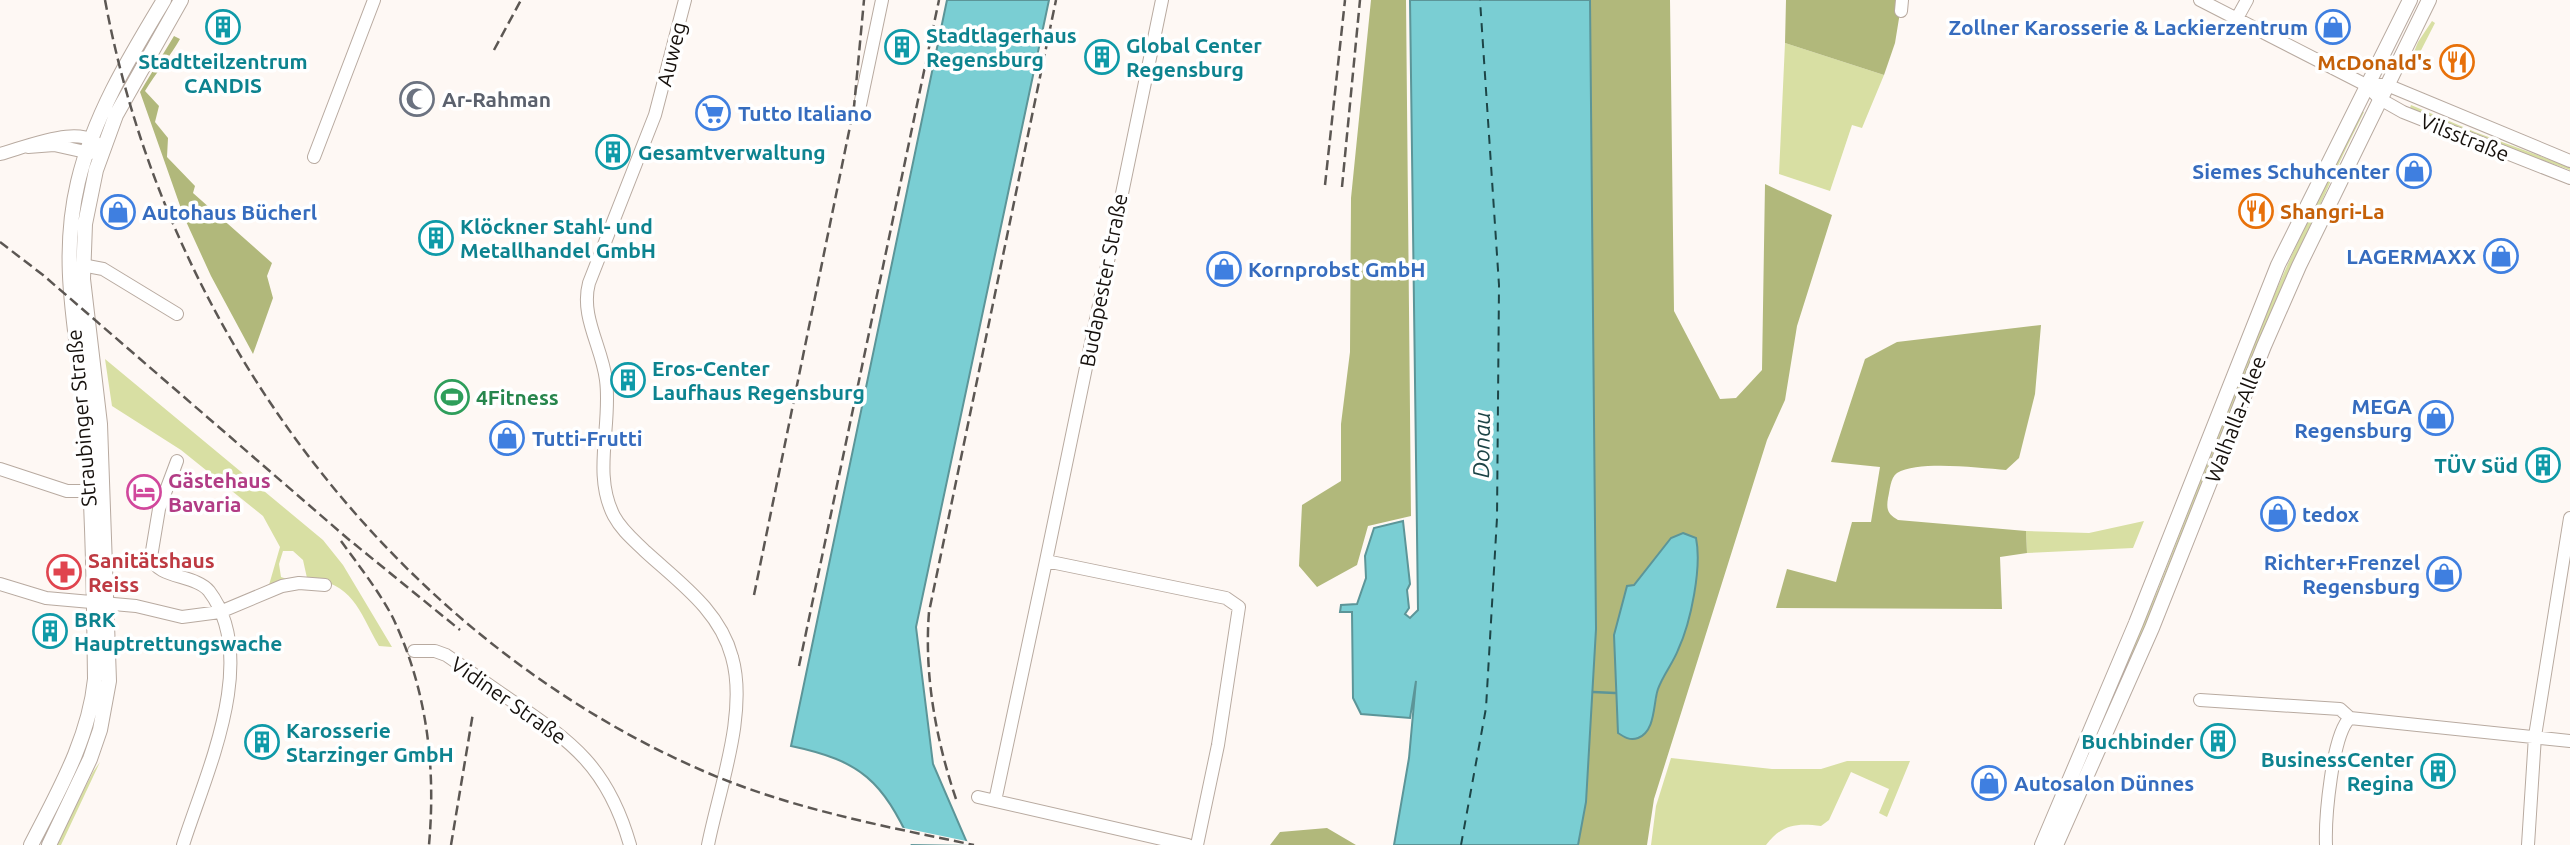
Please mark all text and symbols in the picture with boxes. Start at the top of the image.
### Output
building icon: Stadtteilzentrum CANDIS [204,8,242,46]
shop icon: Zollner Karosserie & Lackierzentrum [2314,8,2352,46]
place label: Zollner Karosserie & Lackierzentrum [1949,15,2308,39]
street label: Auweg [651,19,691,89]
place label: Stadtlagerhaus Regensburg [926,23,1077,71]
building icon: Stadtlagerhaus Regensburg [883,28,921,66]
place label: Global Center Regensburg [1126,33,1262,81]
building icon: Global Center Regensburg [1083,38,1121,76]
restaurant icon: McDonald's [2438,43,2476,81]
place label: Stadtteilzentrum CANDIS [138,49,308,97]
place label: McDonald's [2317,50,2432,74]
mosque icon: Ar-Rahman [398,80,436,118]
place label: Ar-Rahman [442,87,551,111]
supermarket icon: Tutto Italiano [694,94,732,132]
place label: Tutto Italiano [738,101,872,125]
street label: Vilsstraße [2417,108,2513,166]
building icon: Gesamtverwaltung [594,133,632,171]
place label: Gesamtverwaltung [638,140,826,164]
shop icon: Siemes Schuhcenter [2395,152,2433,190]
place label: Siemes Schuhcenter [2192,159,2390,183]
street label: Budapester Straße [1074,191,1132,369]
restaurant icon: Shangri-La [2237,192,2275,230]
shop icon: Autohaus Bücherl [99,193,137,231]
place label: Shangri-La [2280,199,2385,223]
place label: Autohaus Bücherl [142,200,317,224]
place label: Klöckner Stahl- und Metallhandel GmbH [460,214,656,262]
building icon: Klöckner Stahl- und Metallhandel GmbH [417,219,455,257]
shop icon: LAGERMAXX [2482,237,2520,275]
place label: LAGERMAXX [2346,244,2476,268]
shop icon: Kornprobst GmbH [1205,250,1243,288]
place label: Kornprobst GmbH [1248,257,1425,281]
street label: Straubinger Straße [61,328,101,508]
street label: Walhalla-Allee [2200,352,2270,486]
place label: Eros-Center Laufhaus Regensburg [652,356,865,404]
building icon: Eros-Center Laufhaus Regensburg [609,361,647,399]
sports icon: 4Fitness [433,378,471,416]
place label: 4Fitness [476,385,559,409]
place label: MEGA Regensburg [2294,394,2412,442]
shop icon: MEGA Regensburg [2417,399,2455,437]
water label: Donau [1468,412,1494,478]
shop icon: Tutti-Frutti [488,419,526,457]
place label: Tutti-Frutti [532,426,643,450]
building icon: TÜV Süd [2524,446,2562,484]
place label: TÜV Süd [2434,453,2518,477]
place label: Gästehaus Bavaria [168,468,271,516]
hotel icon: Gästehaus Bavaria [125,473,163,511]
shop icon: tedox [2259,495,2297,533]
place label: tedox [2302,502,2360,526]
place label: Sanitätshaus Reiss [88,548,215,596]
place label: Richter+Frenzel Regensburg [2264,550,2420,598]
pharmacy icon: Sanitätshaus Reiss [45,553,83,591]
shop icon: Richter+Frenzel Regensburg [2425,555,2463,593]
place label: BRK Hauptrettungswache [74,607,282,655]
building icon: BRK Hauptrettungswache [31,612,69,650]
street label: Vidiner Straße [447,651,571,749]
place label: Karosserie Starzinger GmbH [286,718,454,766]
building icon: Buchbinder [2199,722,2237,760]
building icon: Karosserie Starzinger GmbH [243,723,281,761]
place label: Buchbinder [2081,729,2194,753]
place label: BusinessCenter Regina [2261,747,2414,795]
building icon: BusinessCenter Regina [2419,752,2457,790]
shop icon: Autosalon Dünnes [1970,764,2008,802]
place label: Autosalon Dünnes [2014,771,2194,795]

